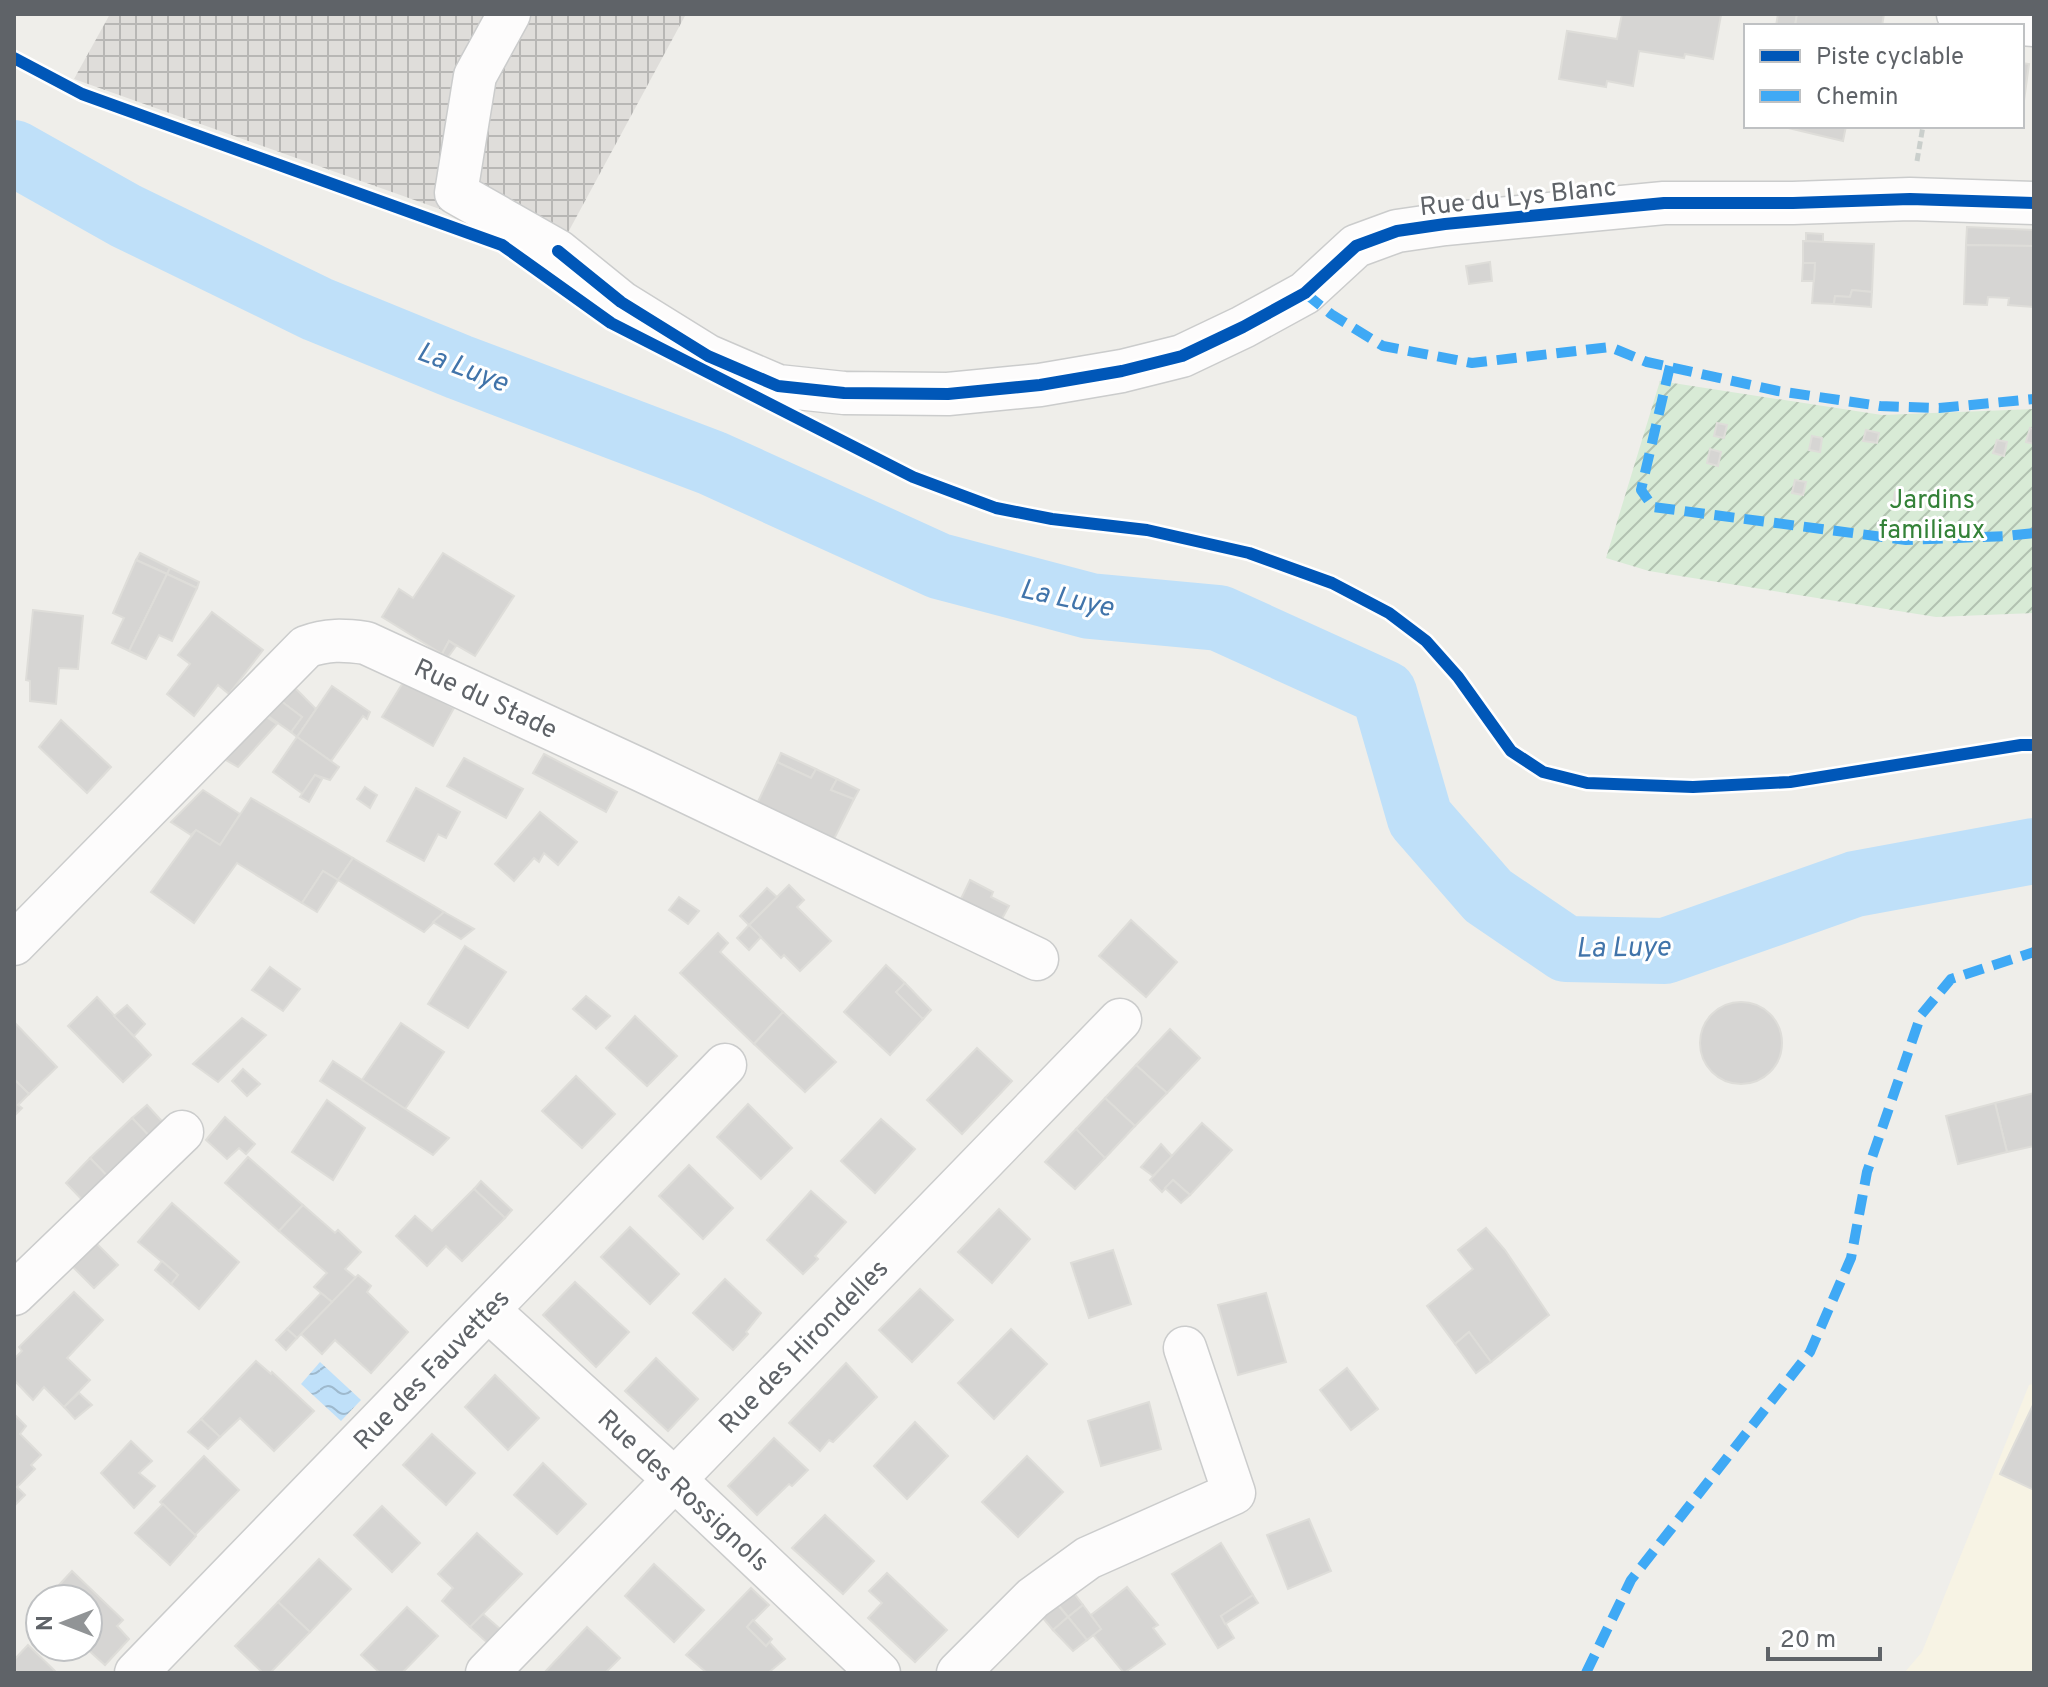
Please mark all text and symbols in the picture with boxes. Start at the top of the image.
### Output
legend [1744,24,2024,128]
text: Piste cyclable [1816,43,1964,73]
text: Chemin [1816,83,1899,113]
street label: Rue du Lys Blanc [1418,172,1618,225]
water label: La Luye [411,335,513,403]
park label: Jardins familiaux [1879,485,1985,548]
water label: La Luye [1016,573,1117,627]
street label: Rue du Stade [408,653,562,748]
water label: La Luye [1575,930,1671,968]
street label: Rue des Hirondelles [713,1254,897,1442]
street label: Rue des Fauvettes [348,1283,518,1458]
street label: Rue des Rossignols [589,1404,775,1580]
north arrow [24,1583,104,1663]
scale bar [1768,1611,1880,1661]
text: N [33,1615,60,1631]
text: 20 m [1780,1626,1836,1656]

